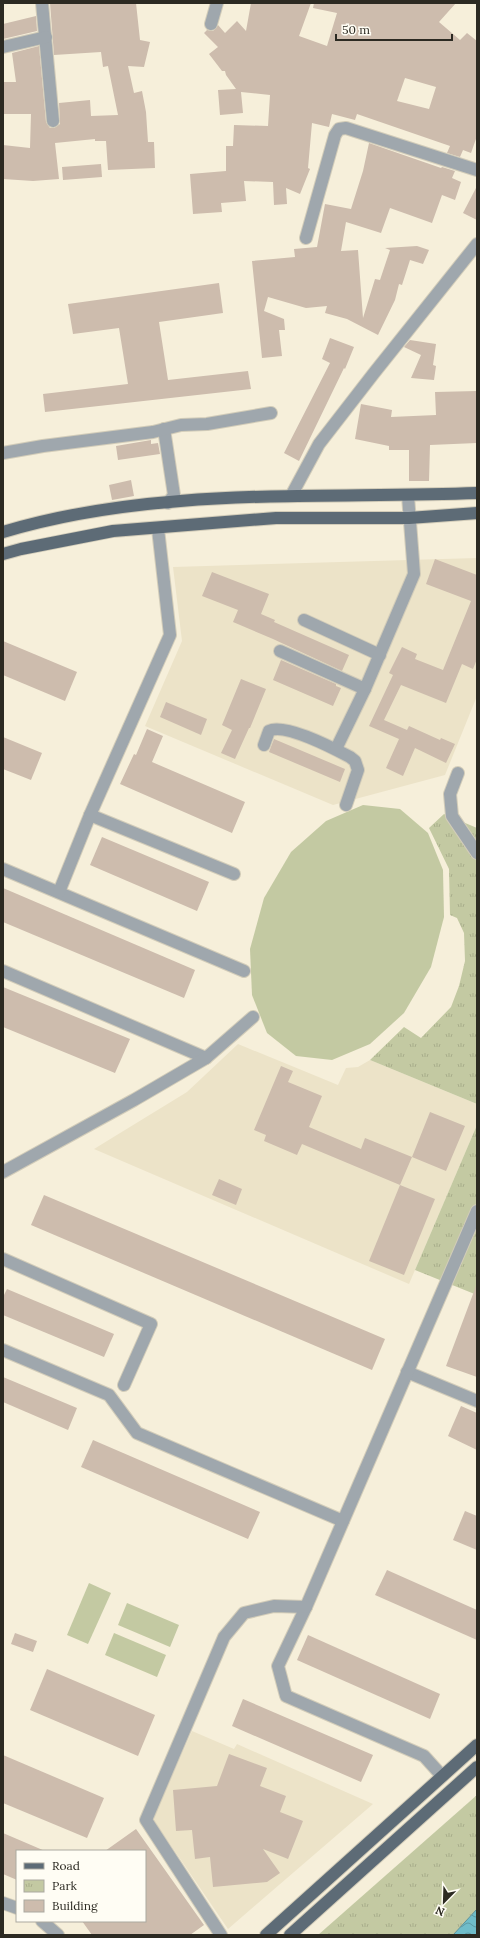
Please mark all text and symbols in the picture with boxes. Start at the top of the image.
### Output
scale bar [336,16,452,42]
text: 50 m [342,22,370,37]
legend [16,1850,146,1922]
text: Road [52,1858,80,1873]
text: Park [52,1878,78,1893]
north arrow [424,1882,464,1922]
text: Building [52,1898,98,1913]
text: N [433,1903,447,1919]

